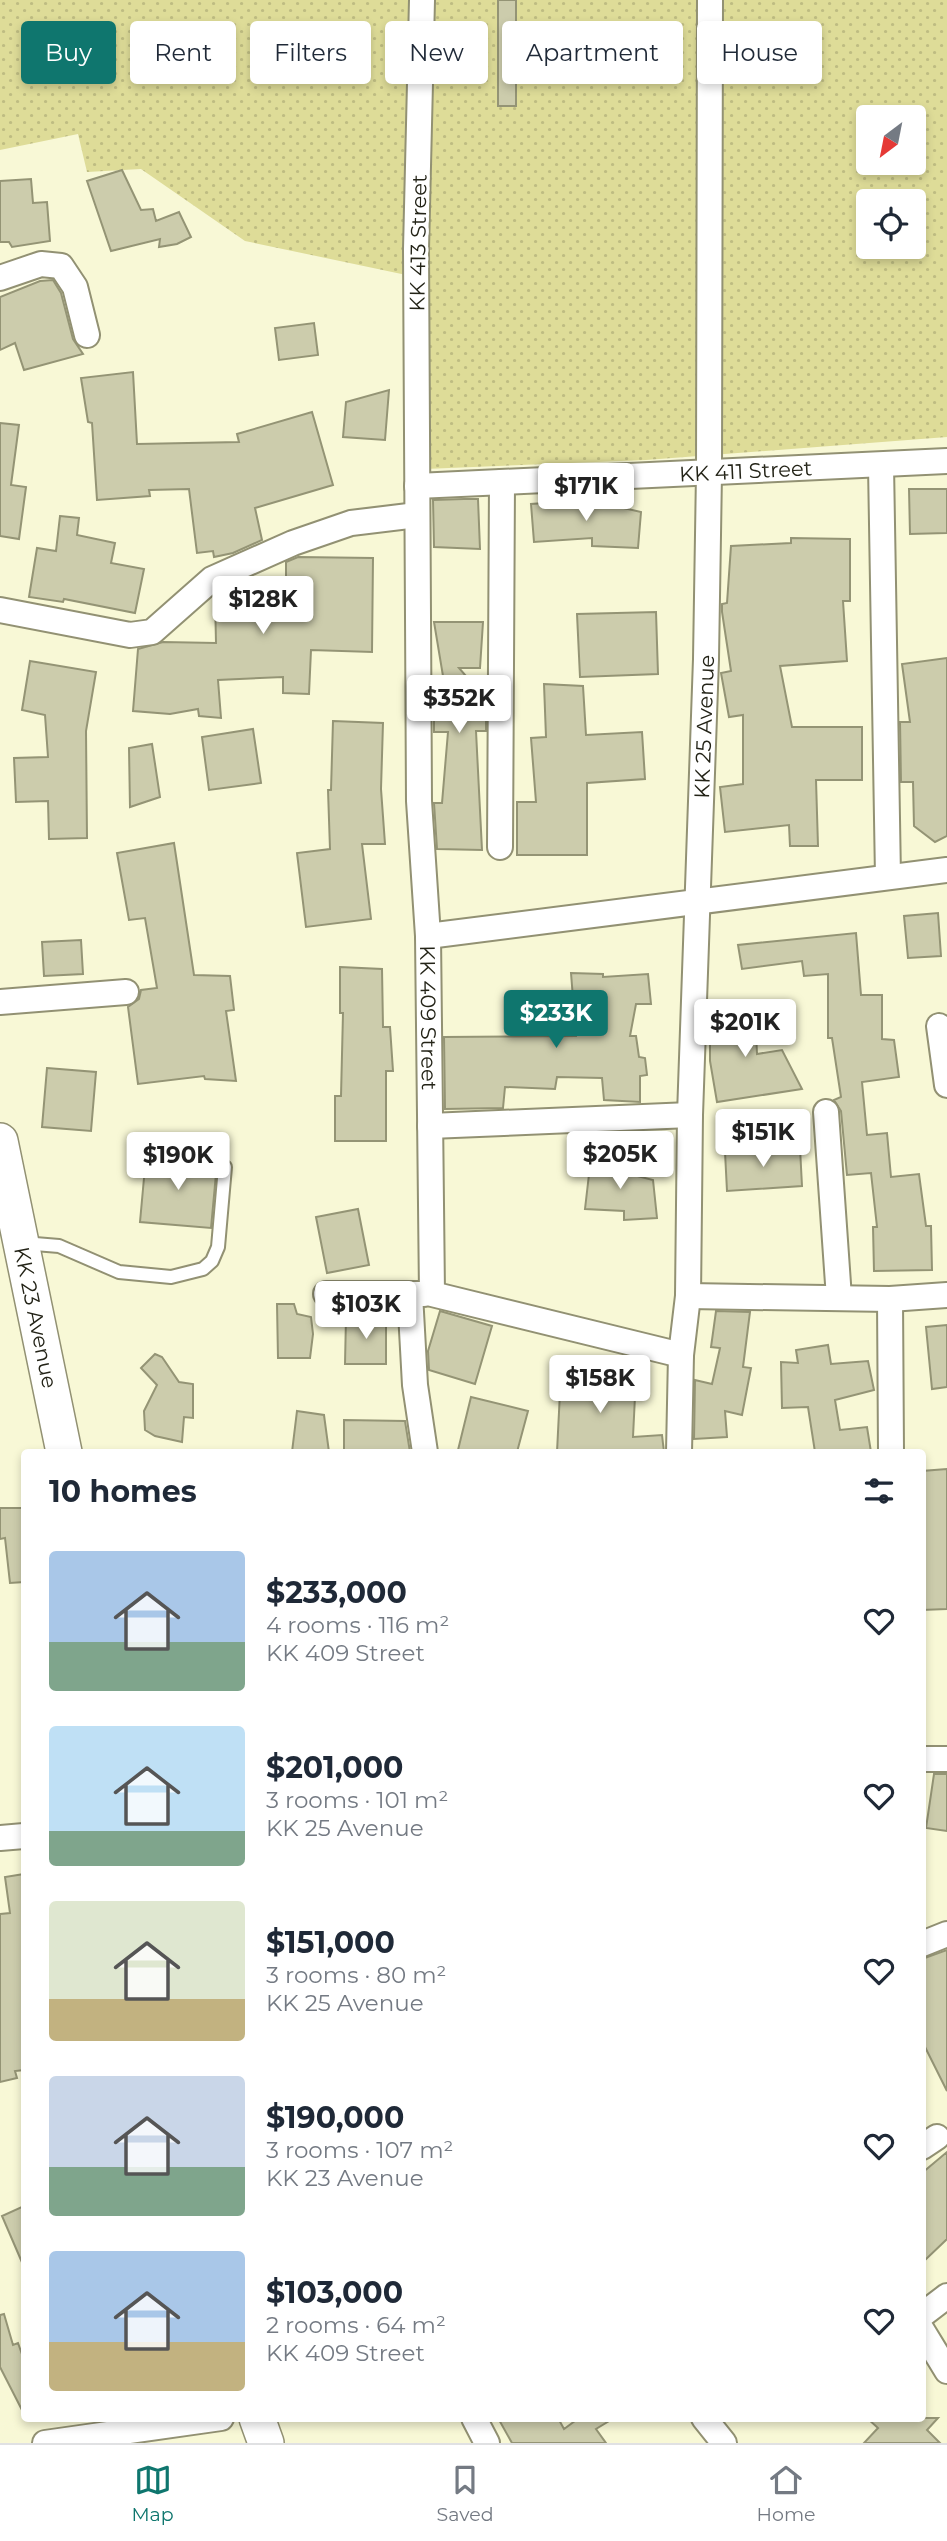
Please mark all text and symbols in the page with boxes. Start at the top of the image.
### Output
chip: Buy [21,21,116,84]
chip: Rent [130,21,236,84]
chip: Filters [250,21,371,84]
chip: New [385,21,488,84]
chip: Apartment [502,21,683,84]
chip: House [697,21,822,84]
north arrow [856,105,926,175]
map controls [856,105,926,259]
street label: KK 413 Street [404,174,432,312]
button: locate [856,189,926,259]
street label: KK 411 Street [679,455,813,486]
pin: $171K [537,463,635,523]
text: $171K [554,472,618,500]
pin: $128K [214,576,312,636]
text: $128K [228,585,298,613]
street label: KK 25 Avenue [689,654,719,799]
pin: $352K [410,676,508,735]
text: $352K [423,684,495,712]
street label: KK 409 Street [416,945,442,1090]
pin: $233K [507,990,605,1050]
text: $233K [520,999,592,1027]
pin: $201K [696,1000,794,1059]
text: $201K [710,1008,780,1036]
pin: $151K [714,1110,812,1169]
text: $151K [731,1118,795,1146]
pin: $190K [129,1132,227,1192]
pin: $205K [571,1132,669,1191]
text: $205K [583,1140,657,1168]
text: $190K [143,1141,213,1169]
street label: KK 23 Avenue [10,1244,63,1390]
pin: $103K [317,1282,415,1341]
text: $103K [331,1290,401,1318]
pin: $158K [551,1356,649,1415]
text: $158K [565,1364,635,1392]
icon: filters [860,1472,898,1510]
text: 10 homes [49,1473,197,1510]
text: $233,000 [266,1574,407,1611]
icon: home [105,1579,189,1663]
icon: heart [860,1602,898,1640]
text: 4 rooms · 116 m² [266,1611,449,1639]
text: KK 409 Street [266,1639,425,1667]
text: $201,000 [266,1749,403,1786]
icon: home [105,1754,189,1838]
icon: heart [860,1777,898,1815]
text: 3 rooms · 101 m² [266,1786,448,1814]
text: KK 25 Avenue [266,1814,424,1842]
text: $151,000 [266,1924,395,1961]
icon: home [105,1929,189,2013]
icon: heart [860,1952,898,1990]
text: 3 rooms · 80 m² [266,1961,446,1989]
text: KK 25 Avenue [266,1989,424,2017]
text: $190,000 [266,2099,404,2136]
icon: home [105,2104,189,2188]
icon: heart [860,2127,898,2165]
text: 3 rooms · 107 m² [266,2136,453,2164]
text: KK 23 Avenue [266,2164,424,2192]
text: $103,000 [266,2274,403,2311]
icon: home [105,2279,189,2363]
icon: heart [860,2302,898,2340]
text: 2 rooms · 64 m² [266,2311,446,2339]
text: KK 409 Street [266,2339,425,2367]
tab: Map [131,2461,174,2526]
tab: Saved [437,2461,494,2526]
tab: Home [757,2461,816,2526]

